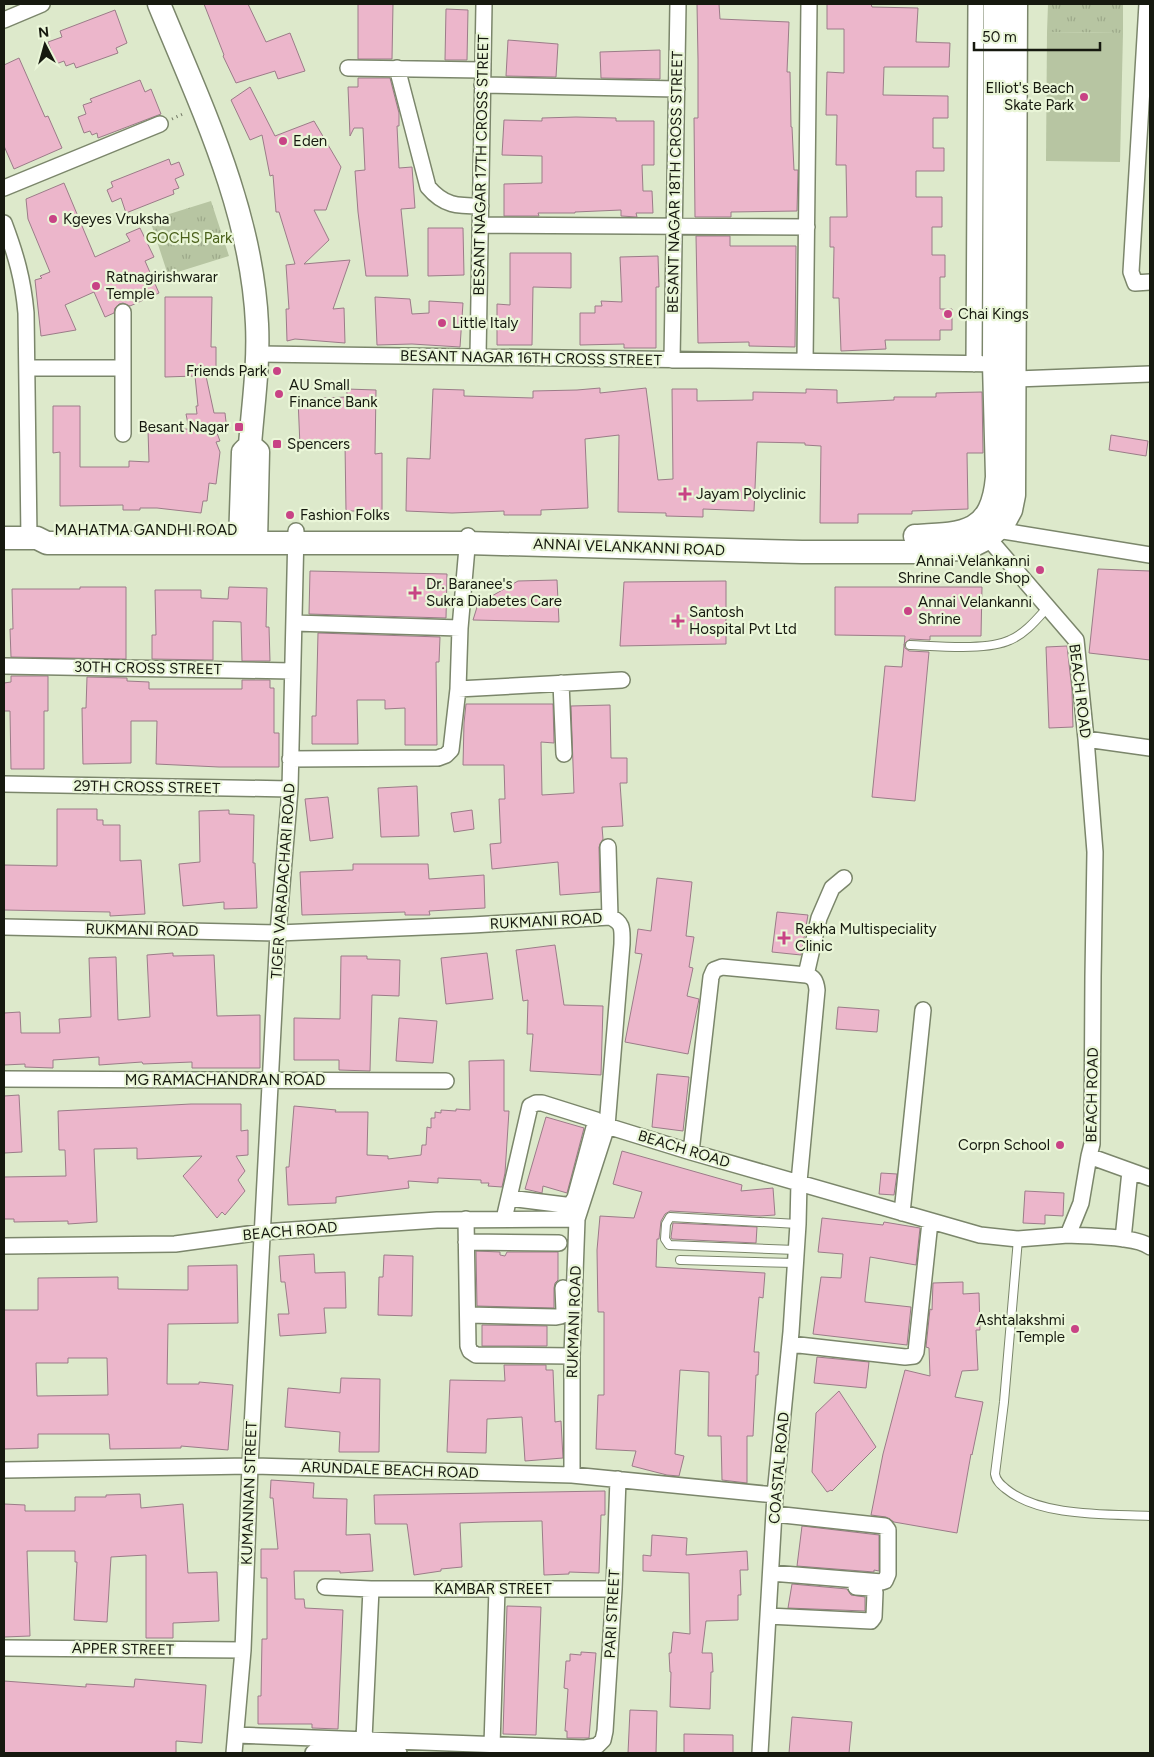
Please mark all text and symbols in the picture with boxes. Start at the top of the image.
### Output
north arrow [20,20,70,70]
scale bar [974,20,1100,52]
text: N [37,24,50,42]
text: 50 m [982,28,1017,46]
street label: BESANT NAGAR 17TH CROSS STREET [470,33,492,296]
street label: BESANT NAGAR 18TH CROSS STREET [664,50,686,313]
place label: Elliot's Beach Skate Park [985,79,1075,114]
marker: Elliot's Beach Skate Park [1078,91,1090,103]
place label: Eden [293,132,327,150]
marker: Eden [277,135,289,147]
place label: Kgeyes Vruksha [63,210,169,228]
marker: Kgeyes Vruksha [47,213,59,225]
park label: GOCHS Park [146,229,233,247]
place label: Ratnagirishwarar Temple [106,268,218,303]
marker: Ratnagirishwarar Temple [90,280,102,292]
place label: Chai Kings [958,305,1029,323]
marker: Chai Kings [942,308,954,320]
place label: Little Italy [452,314,518,332]
marker: Little Italy [436,317,448,329]
street label: BESANT NAGAR 16TH CROSS STREET [400,347,663,369]
place label: Friends Park [186,362,268,380]
marker: Friends Park [271,365,283,377]
place label: AU Small Finance Bank [289,376,378,411]
marker: AU Small Finance Bank [273,388,285,400]
place label: Besant Nagar [138,418,229,436]
marker: Besant Nagar [233,421,245,433]
place label: Spencers [287,435,350,453]
marker: Spencers [271,438,283,450]
place label: Jayam Polyclinic [696,485,806,503]
marker: Jayam Polyclinic [678,487,692,501]
place label: Fashion Folks [300,506,390,524]
marker: Fashion Folks [284,509,296,521]
street label: MAHATMA GANDHI ROAD [55,521,237,539]
street label: ANNAI VELANKANNI ROAD [533,535,725,559]
place label: Annai Velankanni Shrine Candle Shop [898,552,1030,587]
marker: Annai Velankanni Shrine Candle Shop [1034,564,1046,576]
place label: Dr. Baranee's Sukra Diabetes Care [426,575,562,610]
marker: Dr. Baranee's Sukra Diabetes Care [408,586,422,600]
place label: Annai Velankanni Shrine [918,593,1032,628]
place label: Santosh Hospital Pvt Ltd [689,603,797,638]
marker: Annai Velankanni Shrine [902,605,914,617]
marker: Santosh Hospital Pvt Ltd [671,614,685,628]
street label: BEACH ROAD [1065,643,1095,739]
street label: 30TH CROSS STREET [74,658,223,678]
street label: 29TH CROSS STREET [73,777,221,797]
street label: TIGER VARADACHARI ROAD [267,782,299,980]
street label: RUKMANI ROAD [489,909,603,933]
street label: RUKMANI ROAD [85,920,199,940]
place label: Rekha Multispeciality Clinic [795,920,937,955]
marker: Rekha Multispeciality Clinic [777,931,791,945]
street label: BEACH ROAD [1082,1047,1102,1143]
street label: MG RAMACHANDRAN ROAD [125,1071,325,1089]
street label: BEACH ROAD [636,1126,732,1172]
place label: Corpn School [958,1136,1050,1154]
marker: Corpn School [1054,1139,1066,1151]
street label: BEACH ROAD [242,1218,338,1244]
street label: RUKMANI ROAD [563,1265,585,1379]
place label: Ashtalakshmi Temple [976,1311,1065,1346]
marker: Ashtalakshmi Temple [1069,1323,1081,1335]
street label: COASTAL ROAD [765,1411,793,1525]
street label: KUMANNAN STREET [237,1420,261,1565]
street label: ARUNDALE BEACH ROAD [301,1458,479,1482]
street label: PARI STREET [601,1568,623,1659]
street label: KAMBAR STREET [434,1580,552,1598]
street label: APPER STREET [72,1639,175,1659]

